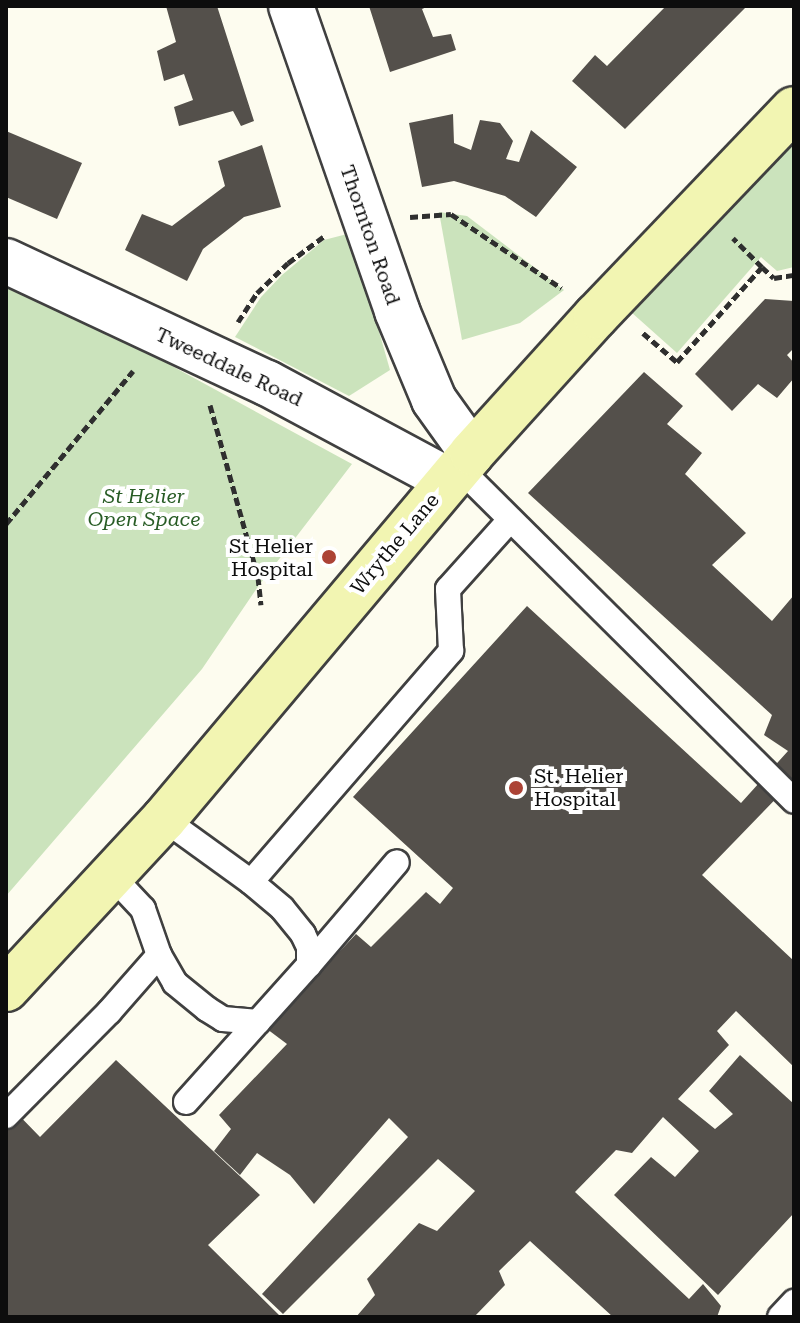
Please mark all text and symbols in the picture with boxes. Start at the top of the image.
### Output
street label: Thornton Road [335,162,405,308]
street label: Tweeddale Road [152,322,306,412]
park label: St Helier Open Space [88,484,200,531]
street label: Wrythe Lane [346,489,444,599]
place label: St Helier Hospital [229,534,313,581]
marker: St Helier Hospital [320,548,338,566]
place label: St. Helier Hospital [534,764,623,811]
marker: St. Helier Hospital [505,777,527,799]

